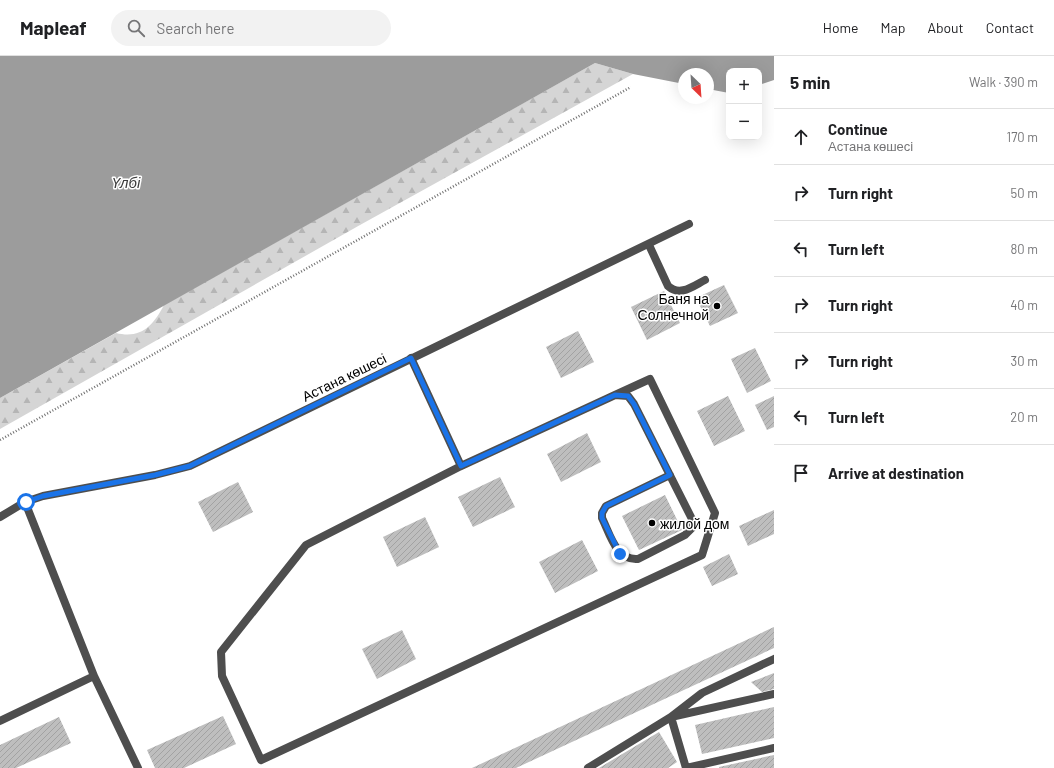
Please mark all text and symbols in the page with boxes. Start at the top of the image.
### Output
search box [111,10,391,46]
text: Mapleaf [20,16,87,39]
icon: search [125,17,147,39]
text: Search here [157,19,235,37]
text: Home [823,19,859,36]
text: Map [881,19,905,36]
text: About [927,19,964,36]
text: Contact [986,19,1034,36]
north arrow [678,68,714,104]
map controls [726,68,762,140]
button: + [726,68,762,104]
text: 5 min [790,72,830,92]
text: Walk · 390 m [969,74,1038,90]
button: − [726,104,762,140]
text: Continue [828,120,888,138]
icon: ahead [790,126,812,148]
text: 170 m [1007,129,1038,145]
text: Астана көшесі [828,138,913,154]
water label: Үлбі [112,173,141,191]
icon: right [790,182,812,204]
text: Turn right [828,184,893,202]
text: 50 m [1011,185,1038,201]
icon: left [790,238,812,260]
text: Turn left [828,240,884,258]
text: 80 m [1011,241,1038,257]
place label: Баня на Солнечной [638,290,709,323]
icon: right [790,294,812,316]
text: Turn right [828,296,893,314]
text: 40 m [1010,297,1038,313]
marker: Баня на Солнечной [712,301,722,311]
street label: Астана көшесі [299,349,389,405]
icon: right [790,350,812,372]
text: Turn right [828,352,893,370]
text: 30 m [1011,353,1038,369]
icon: left [790,406,812,428]
text: Turn left [828,408,884,426]
text: 20 m [1010,409,1038,425]
icon: arrive [790,462,812,484]
text: Arrive at destination [828,464,964,482]
route start [17,493,35,511]
place label: жилой дом [660,515,730,532]
marker: жилой дом [647,518,657,528]
route end [611,545,629,563]

